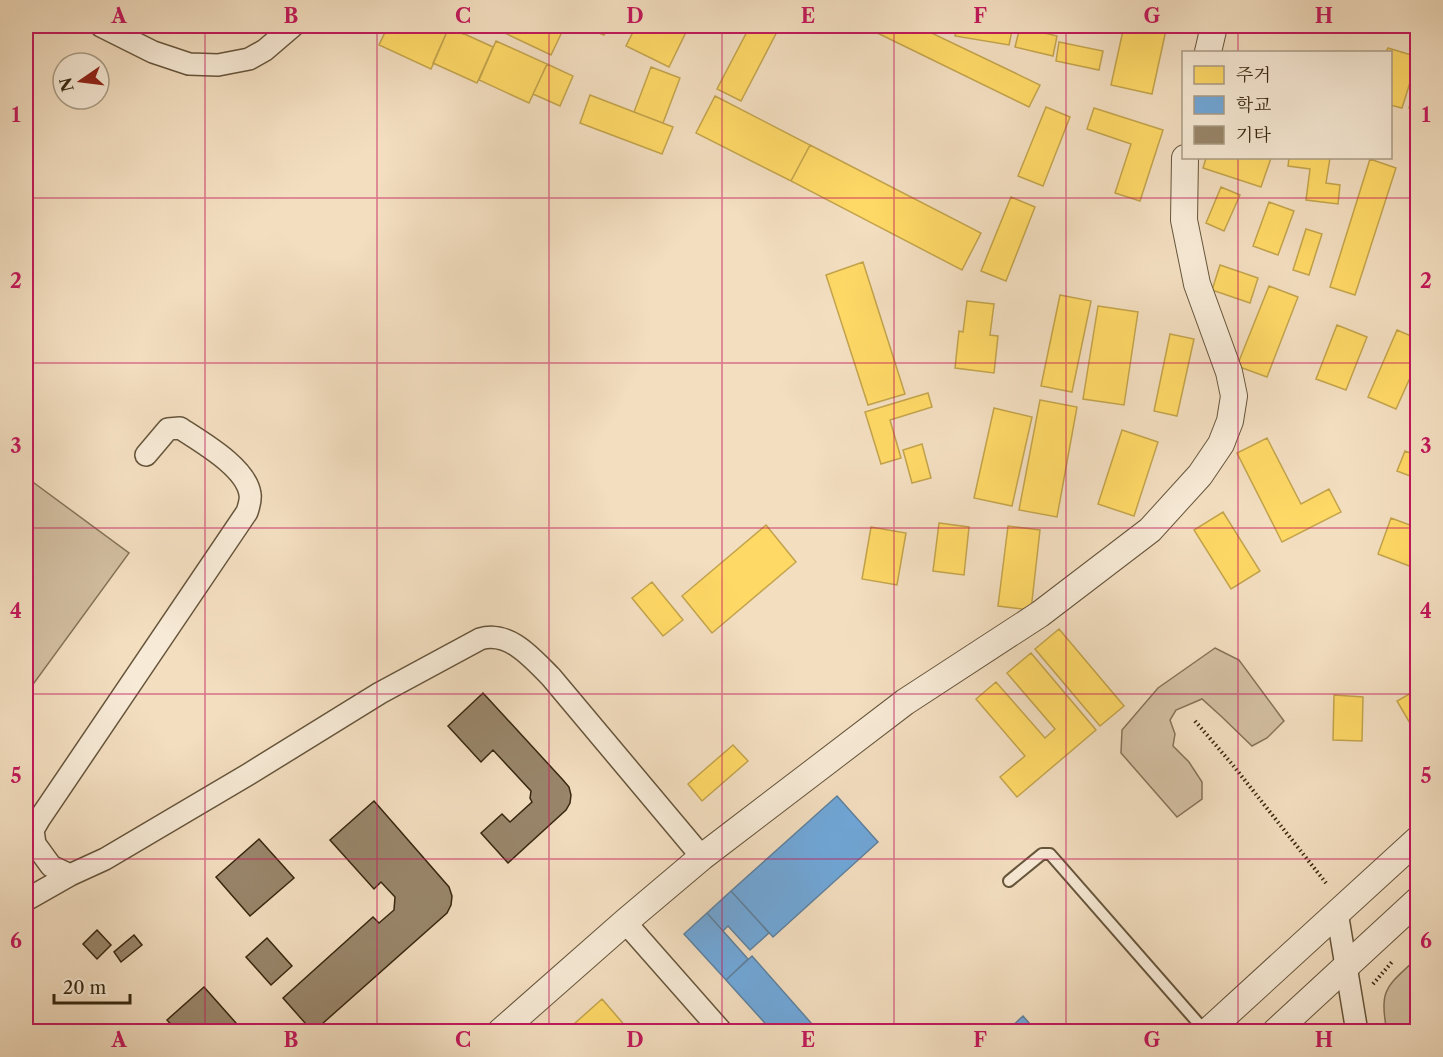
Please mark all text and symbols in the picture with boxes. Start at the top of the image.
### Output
text: A [110,4,127,28]
text: B [284,4,299,28]
text: C [455,4,471,28]
text: D [626,4,644,28]
text: E [801,4,815,28]
text: F [973,4,987,28]
text: G [1144,4,1161,28]
text: H [1315,4,1333,28]
north arrow [51,51,111,111]
legend [1182,51,1392,159]
text: 주거 [1236,64,1271,86]
text: N [55,75,78,94]
text: 학교 [1236,94,1271,116]
text: 1 [12,103,21,127]
text: 1 [1422,103,1431,127]
text: 기타 [1236,124,1271,146]
text: 2 [10,269,22,293]
text: 2 [1420,269,1432,293]
text: 3 [10,434,22,458]
text: 3 [1420,434,1432,458]
text: 4 [10,599,22,623]
text: 4 [1420,599,1432,623]
text: 5 [10,764,22,788]
text: 5 [1420,764,1432,788]
text: 6 [10,929,22,953]
text: 6 [1420,929,1432,953]
scale bar [54,967,130,1005]
text: 20 m [63,977,107,999]
text: A [110,1028,127,1052]
text: B [284,1028,299,1052]
text: C [455,1028,471,1052]
text: D [626,1028,644,1052]
text: E [801,1028,815,1052]
text: F [973,1028,987,1052]
text: G [1144,1028,1161,1052]
text: H [1315,1028,1333,1052]

